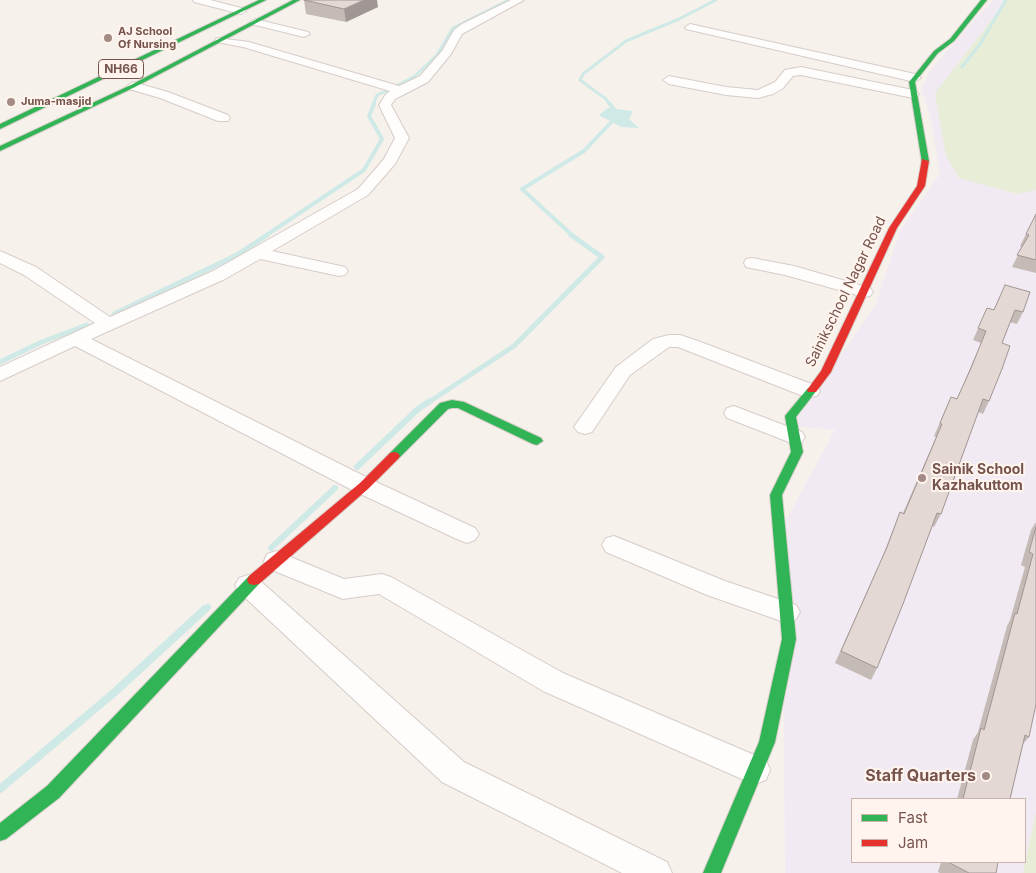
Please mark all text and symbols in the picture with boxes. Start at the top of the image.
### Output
place label: AJ School Of Nursing [118,25,176,51]
marker: AJ School Of Nursing [102,32,114,44]
road number: NH66 [98,60,144,78]
place label: Juma-masjid [21,95,91,109]
marker: Juma-masjid [5,96,17,108]
street label: Sainikschool Nagar Road [802,214,890,370]
place label: Sainik School Kazhakuttom [932,462,1024,494]
marker: Sainik School Kazhakuttom [916,472,928,484]
place label: Staff Quarters [865,766,976,786]
marker: Staff Quarters [980,770,992,782]
legend [851,798,1026,863]
text: Fast [898,808,928,827]
text: Jam [898,833,928,852]

